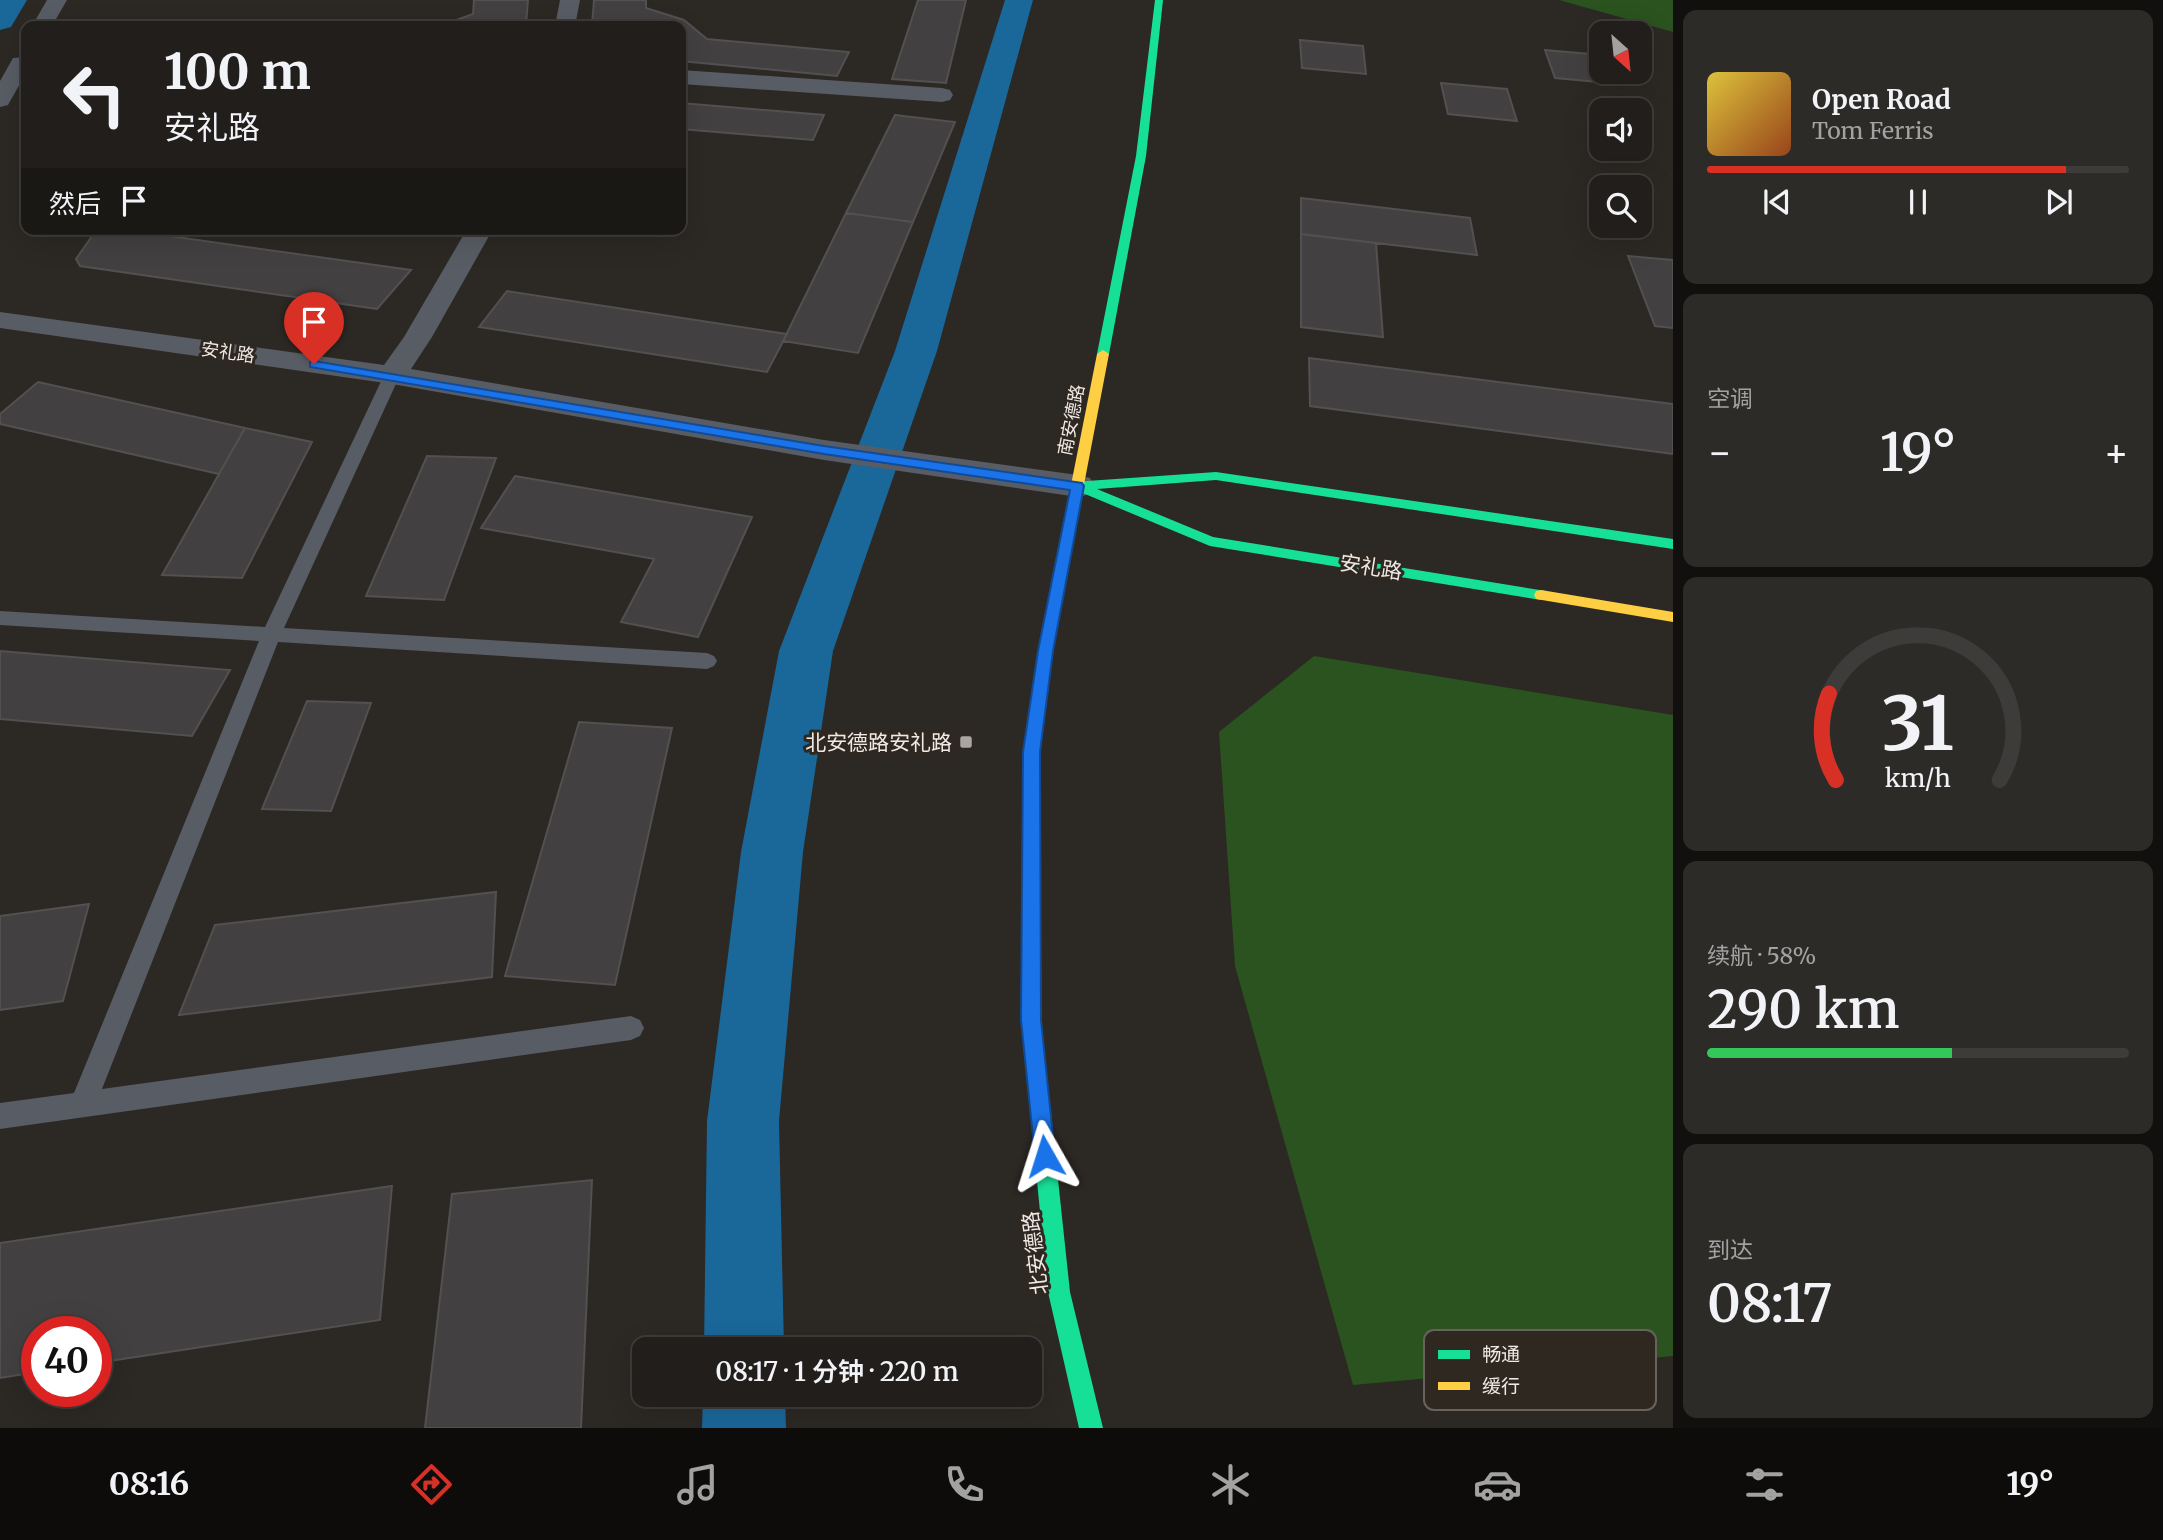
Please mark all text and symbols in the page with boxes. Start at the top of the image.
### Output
north arrow [1589,21,1652,84]
map controls [1589,21,1652,238]
text: 100 m [164,41,311,102]
icon: left [49,49,140,140]
text: Open Road [1812,83,1951,116]
button: sound [1589,98,1652,161]
text: 安礼路 [164,108,260,148]
text: Tom Ferris [1812,116,1934,145]
button: search [1589,175,1652,238]
icon: arrive [115,182,153,220]
icon: previous [1758,183,1796,221]
icon: pause [1899,183,1937,221]
icon: next [2040,183,2078,221]
text: 然后 [49,187,101,220]
pin [284,292,344,364]
icon: arrive [295,303,333,341]
street label: 安礼路 [200,337,256,367]
street label: 南安德路 [1053,382,1089,458]
text: 空调 [1707,384,1753,413]
text: 19° [1880,420,1956,485]
text: − [1707,429,1732,476]
text: + [2104,429,2129,476]
street label: 安礼路 [1338,549,1404,585]
text: 31 [1882,678,1954,770]
place label: 北安德路安礼路 [805,729,952,756]
marker: 北安德路安礼路 [958,734,974,750]
text: km/h [1885,762,1951,794]
text: 续航 · 58% [1707,941,1816,970]
text: 290 km [1707,977,1900,1042]
position arrow [1008,1119,1082,1193]
street label: 北安德路 [1016,1210,1054,1296]
text: 到达 [1707,1235,1753,1264]
text: 08:17 [1707,1271,1833,1336]
speed limit sign: 40 [21,1316,112,1407]
legend [1424,1330,1656,1410]
text: 畅通 [1482,1342,1520,1366]
text: 08:17 · 1 分钟 · 220 m [715,1355,959,1388]
text: 缓行 [1482,1374,1520,1398]
icon: directions [407,1460,456,1509]
icon: music [673,1460,722,1509]
icon: phone [940,1460,989,1509]
icon: climate [1206,1460,1255,1509]
icon: car [1473,1460,1522,1509]
icon: filters [1740,1460,1789,1509]
text: 08:16 [109,1464,189,1504]
text: 19° [2006,1464,2054,1504]

